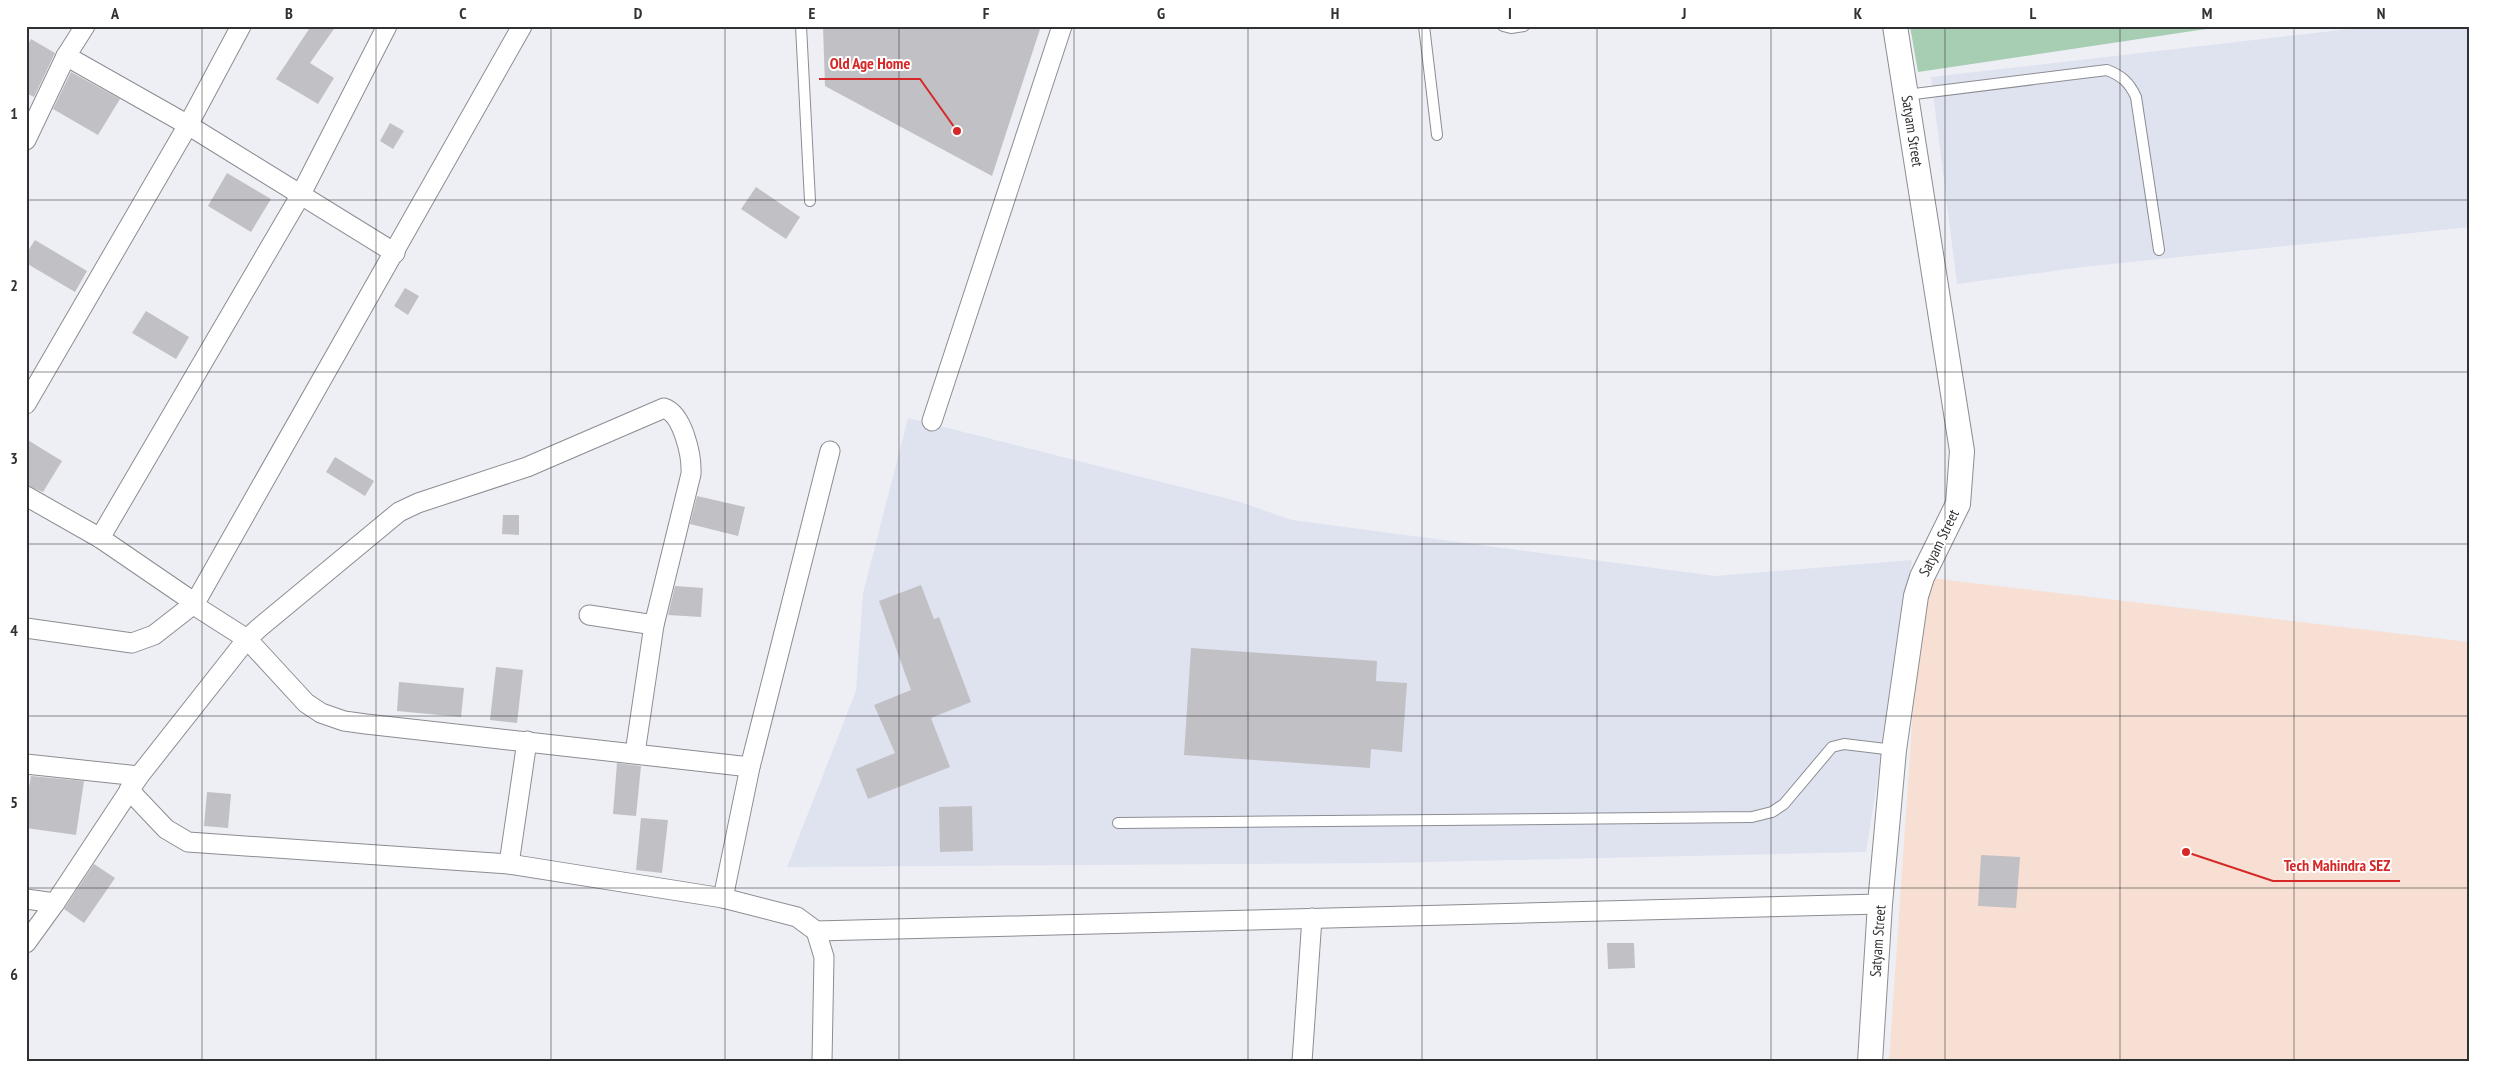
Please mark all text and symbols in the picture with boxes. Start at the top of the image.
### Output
text: A [110,3,120,23]
text: B [285,3,293,23]
text: C [459,3,467,23]
text: D [634,3,643,23]
text: E [809,3,816,23]
text: F [983,3,990,23]
text: G [1157,3,1165,23]
text: H [1331,3,1339,23]
text: I [1508,3,1512,23]
text: J [1681,3,1686,23]
text: K [1854,3,1863,23]
text: L [2030,3,2037,23]
text: M [2202,3,2212,23]
text: N [2377,3,2385,23]
callout: Old Age Home [819,48,920,79]
text: Old Age Home [830,53,910,73]
street label: Satyam Street [1897,94,1928,168]
text: 1 [10,103,18,123]
text: 2 [10,275,18,295]
text: 3 [10,448,18,468]
street label: Satyam Street [1914,506,1963,579]
text: 4 [10,620,18,640]
text: 5 [10,792,18,812]
callout: Tech Mahindra SEZ [2273,850,2400,881]
text: Tech Mahindra SEZ [2284,855,2390,875]
street label: Satyam Street [1866,904,1889,978]
text: 6 [10,964,18,984]

